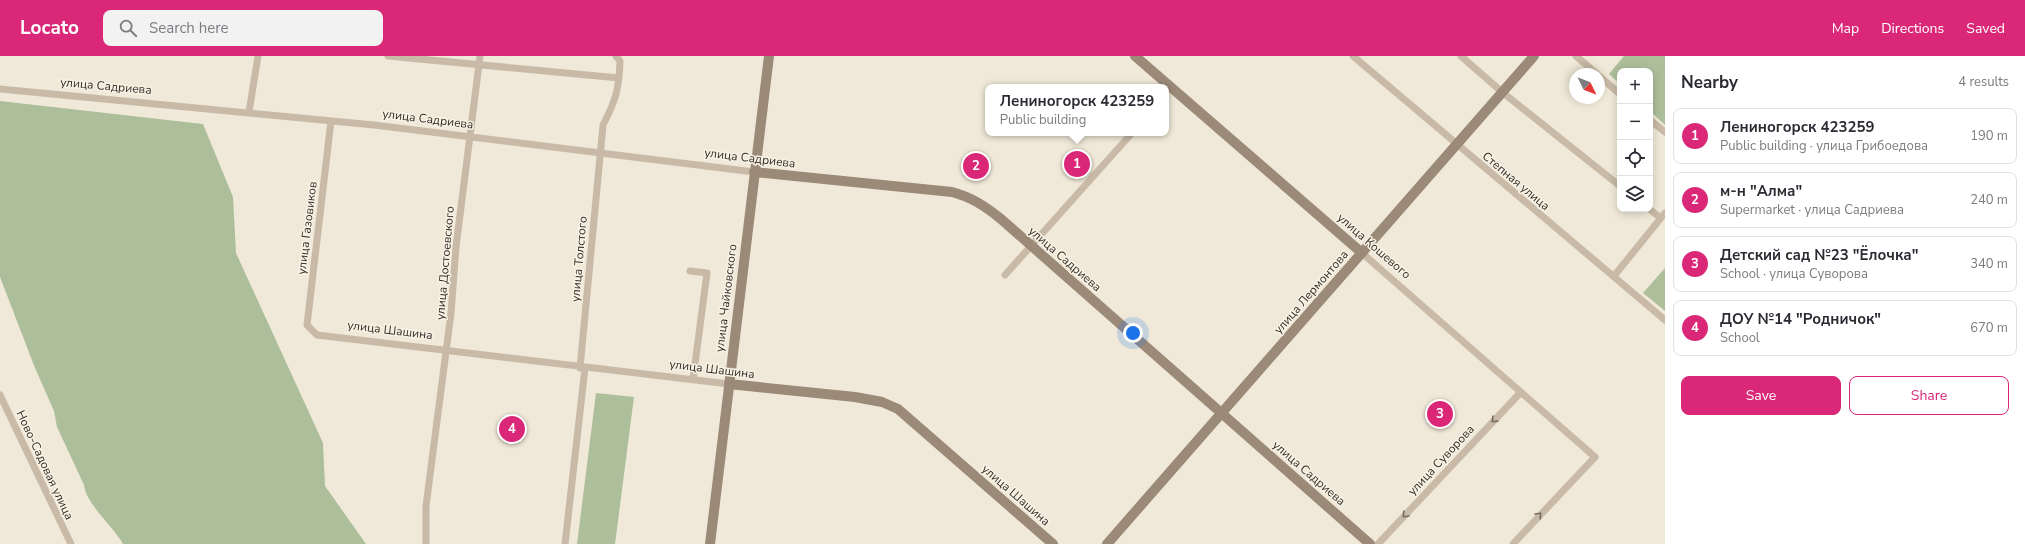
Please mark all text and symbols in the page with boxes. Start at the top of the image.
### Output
search box [103,10,383,46]
text: Locato [20,15,79,41]
icon: search [117,17,139,39]
text: Search here [149,18,229,38]
text: Map [1832,19,1859,38]
text: Directions [1881,19,1944,38]
text: Saved [1966,19,2005,38]
north arrow [1569,68,1605,104]
map controls [1617,68,1653,212]
button: + [1617,68,1653,104]
text: Nearby [1681,71,1738,94]
text: 4 results [1958,73,2009,91]
street label: улица Садриева [60,74,152,98]
popup [985,84,1169,136]
text: Лениногорск 423259 [1000,91,1154,111]
button: − [1617,104,1653,140]
street label: улица Садриева [381,105,475,133]
text: Public building [1000,111,1086,129]
text: Лениногорск 423259 [1720,117,1874,137]
text: 1 [1691,127,1699,145]
text: 190 m [1970,127,2008,145]
text: Public building · улица Грибоедова [1720,137,1928,155]
button: locate [1617,140,1653,176]
street label: улица Садриева [703,144,797,172]
street label: Степная улица [1479,148,1553,214]
pin: 1 [1064,149,1090,179]
pin: 2 [963,151,989,181]
button: layers [1617,176,1653,212]
street label: улица Газовиков [293,180,321,276]
text: м-н "Алма" [1720,181,1802,201]
text: 2 [1691,191,1699,209]
text: 240 m [1970,191,2008,209]
text: Supermarket · улица Садриева [1720,201,1904,219]
street label: улица Достоевского [432,205,458,321]
street label: улица Кошевого [1334,210,1414,282]
street label: улица Толстого [567,215,591,303]
street label: улица Садриева [1025,223,1105,295]
street label: улица Чайковского [711,243,741,353]
text: Детский сад №23 "Ёлочка" [1720,245,1918,265]
street label: улица Лермонтова [1270,247,1352,337]
text: 3 [1691,255,1699,273]
text: 340 m [1970,255,2008,273]
text: School · улица Суворова [1720,265,1868,283]
text: ДОУ №14 "Родничок" [1720,309,1881,329]
street label: улица Шашина [346,317,434,343]
text: 4 [1691,319,1699,337]
text: 670 m [1970,319,2008,337]
your location [1123,323,1143,343]
text: School [1720,329,1760,347]
street label: улица Шашина [668,356,756,382]
button: Save [1681,376,1841,415]
button: Share [1849,376,2009,415]
pin: 3 [1427,399,1453,429]
street label: Ново-Садовая улица [13,408,77,522]
pin: 4 [499,414,525,444]
one-way arrow [1492,415,1499,423]
street label: улица Суворова [1404,421,1478,499]
street label: улица Садриева [1269,437,1349,509]
street label: улица Шашина [978,461,1054,529]
one-way arrow [1403,510,1410,517]
one-way arrow [1534,513,1541,520]

